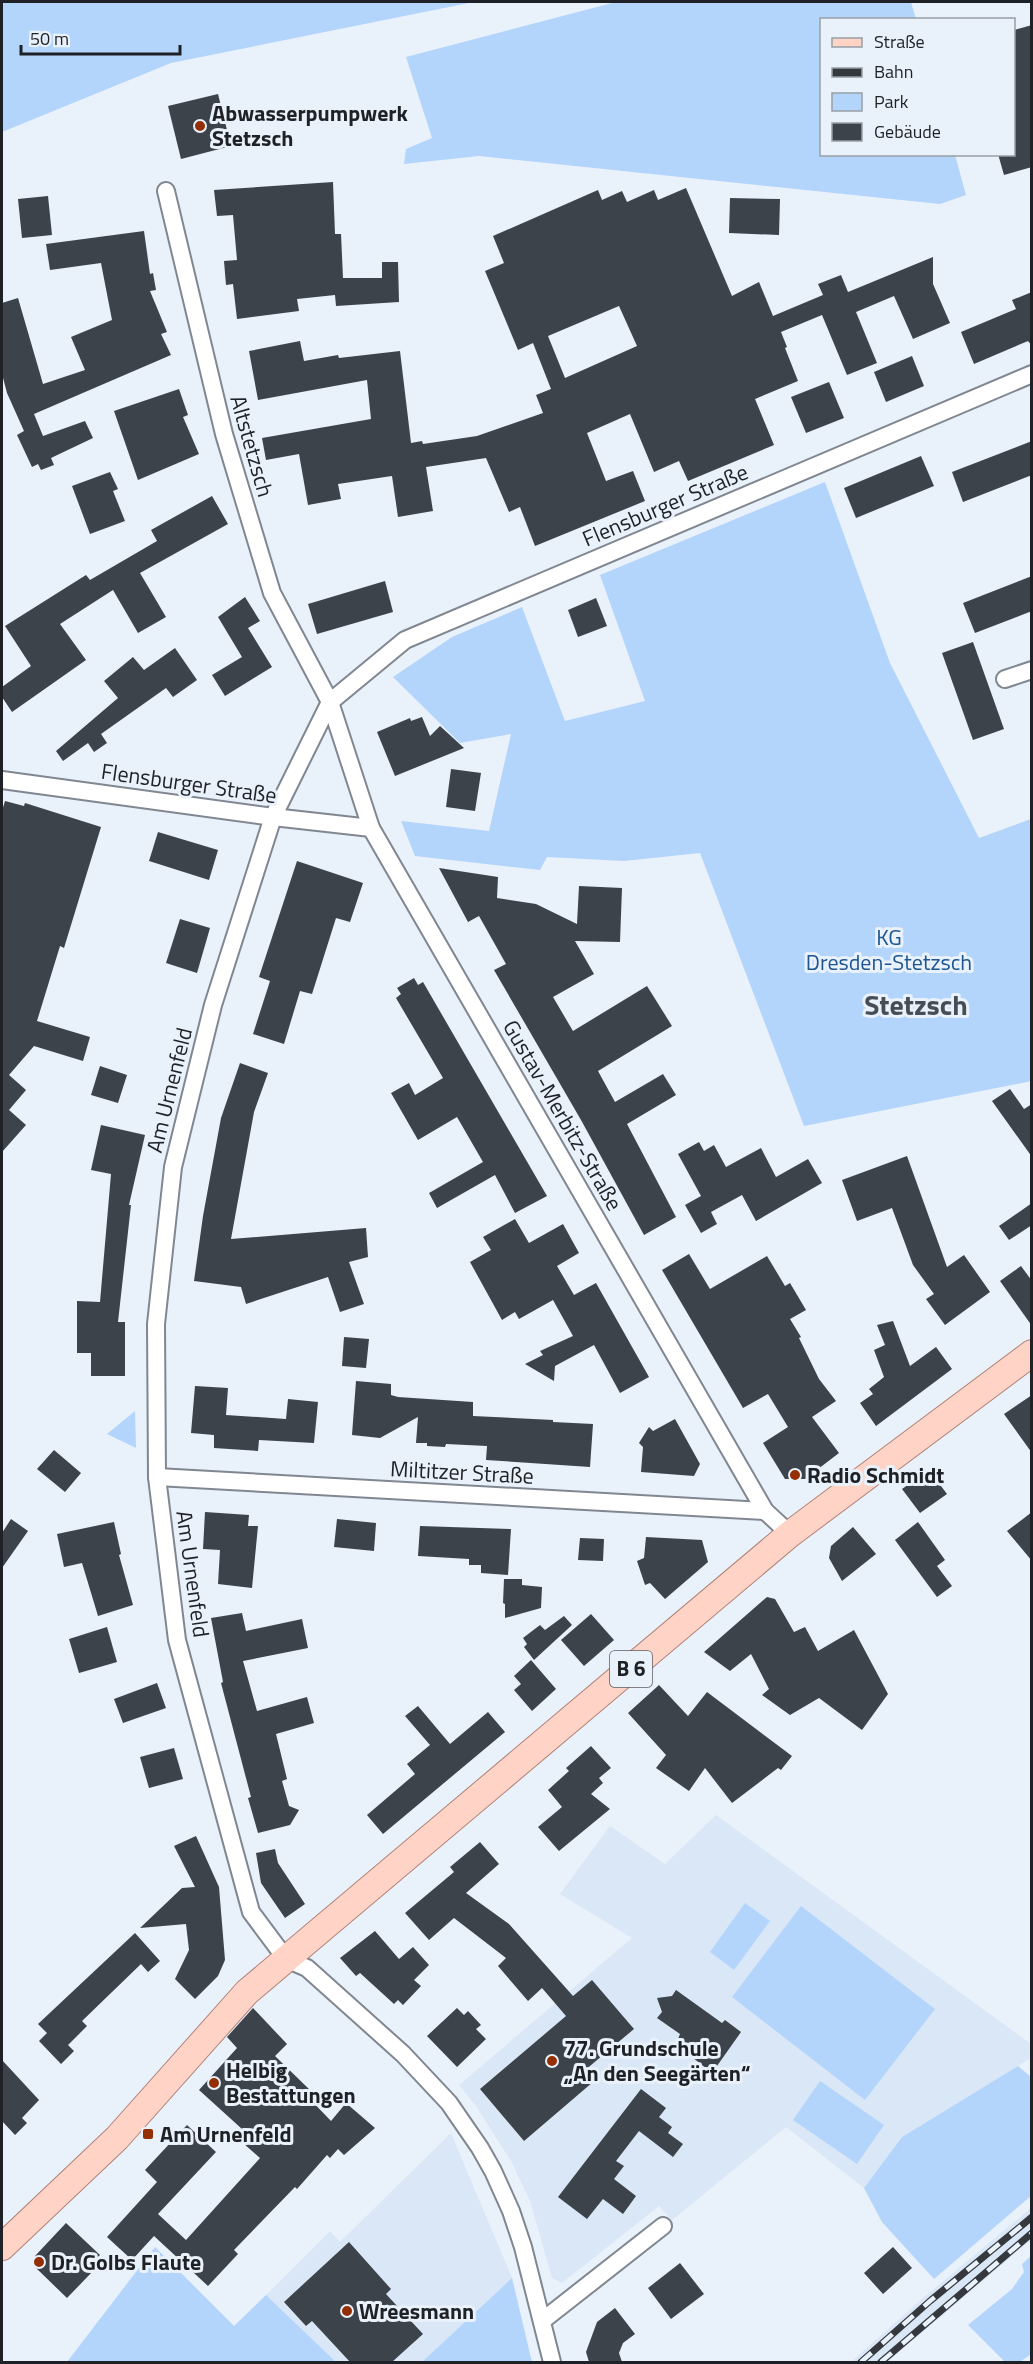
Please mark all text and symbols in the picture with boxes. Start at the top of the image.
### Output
scale bar [21,18,180,56]
legend [820,18,1015,156]
text: 50 m [30,25,69,52]
text: Straße [874,28,925,55]
text: Bahn [874,58,913,85]
text: Park [874,88,909,115]
place label: Abwasserpumpwerk Stetzsch [212,96,409,155]
text: Gebäude [874,118,941,145]
marker: Abwasserpumpwerk Stetzsch [193,119,207,133]
street label: Altstetzsch [221,391,283,501]
street label: Flensburger Straße [577,455,753,555]
street label: Flensburger Straße [99,754,279,812]
park label: KG Dresden-Stetzsch [806,920,972,979]
district label: Stetzsch [864,983,968,1026]
street label: Gustav-Merbitz-Straße [494,1013,632,1217]
street label: Am Urnenfeld [137,1024,201,1156]
street label: Miltitzer Straße [389,1451,535,1493]
place label: Radio Schmidt [807,1458,944,1492]
marker: Radio Schmidt [788,1468,802,1482]
street label: Am Urnenfeld [167,1508,219,1640]
road number: B 6 [610,1651,652,1687]
place label: 77. Grundschule „An den Seegärten“ [563,2031,751,2090]
place label: Helbig Bestattungen [226,2053,356,2112]
marker: 77. Grundschule „An den Seegärten“ [545,2054,559,2068]
marker: Helbig Bestattungen [207,2076,221,2090]
place label: Am Urnenfeld [160,2117,292,2151]
marker: Am Urnenfeld [141,2127,155,2141]
place label: Dr. Golbs Flaute [51,2245,201,2279]
marker: Dr. Golbs Flaute [32,2255,46,2269]
place label: Wreesmann [359,2294,474,2328]
marker: Wreesmann [340,2304,354,2318]

